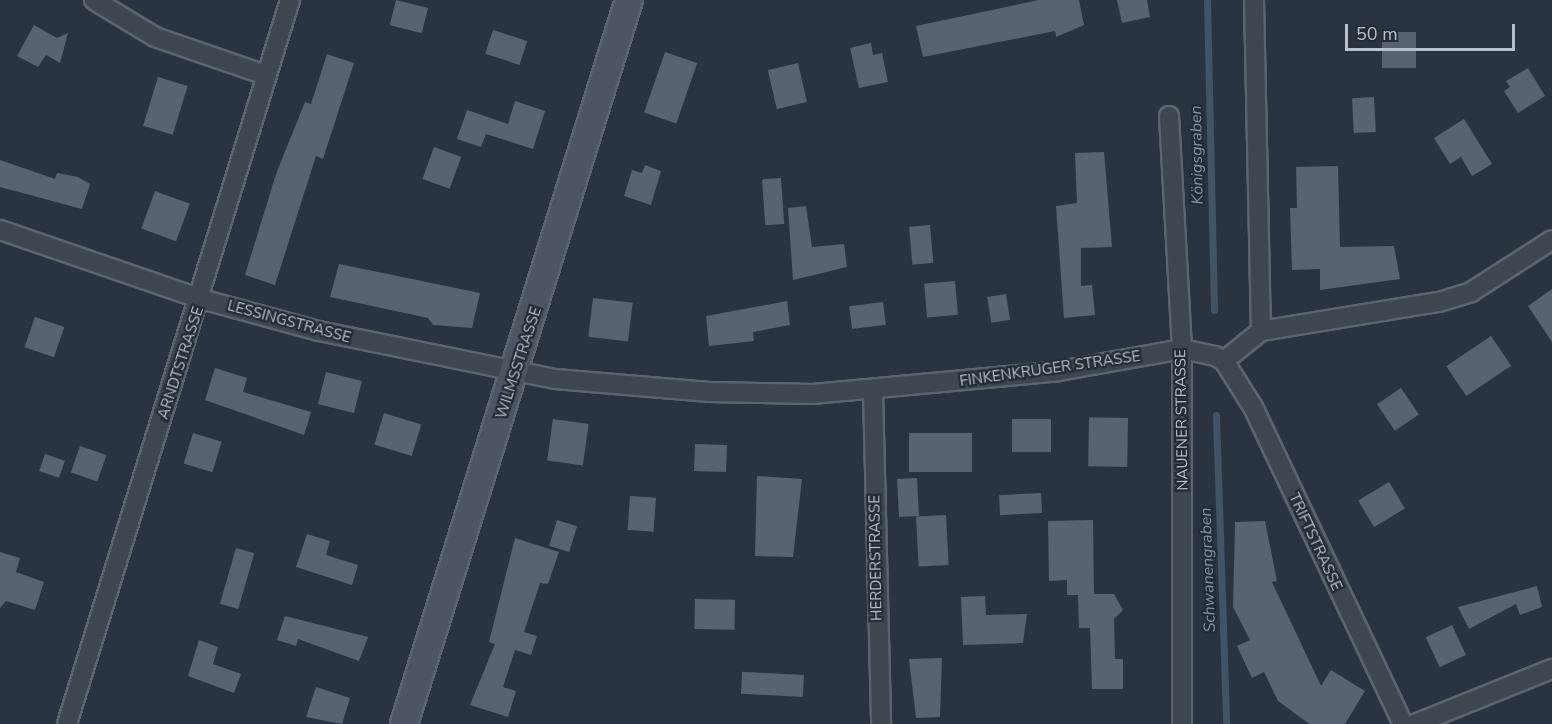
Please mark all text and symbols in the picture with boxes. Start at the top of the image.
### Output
scale bar [1348,12,1518,50]
text: 50 m [1356,22,1398,46]
water label: Königsgraben [1187,105,1207,205]
street label: LESSINGSTRASSE [225,297,353,347]
street label: ARNDTSTRASSE [154,305,208,421]
street label: WILMSSTRASSE [492,305,546,421]
street label: FINKENKRUGER STRASSE [959,347,1141,391]
street label: NAUENER STRASSE [1172,349,1192,491]
street label: TRIFTSTRASSE [1284,490,1346,594]
street label: HERDERSTRASSE [866,495,886,621]
water label: Schwanengraben [1196,507,1220,633]

